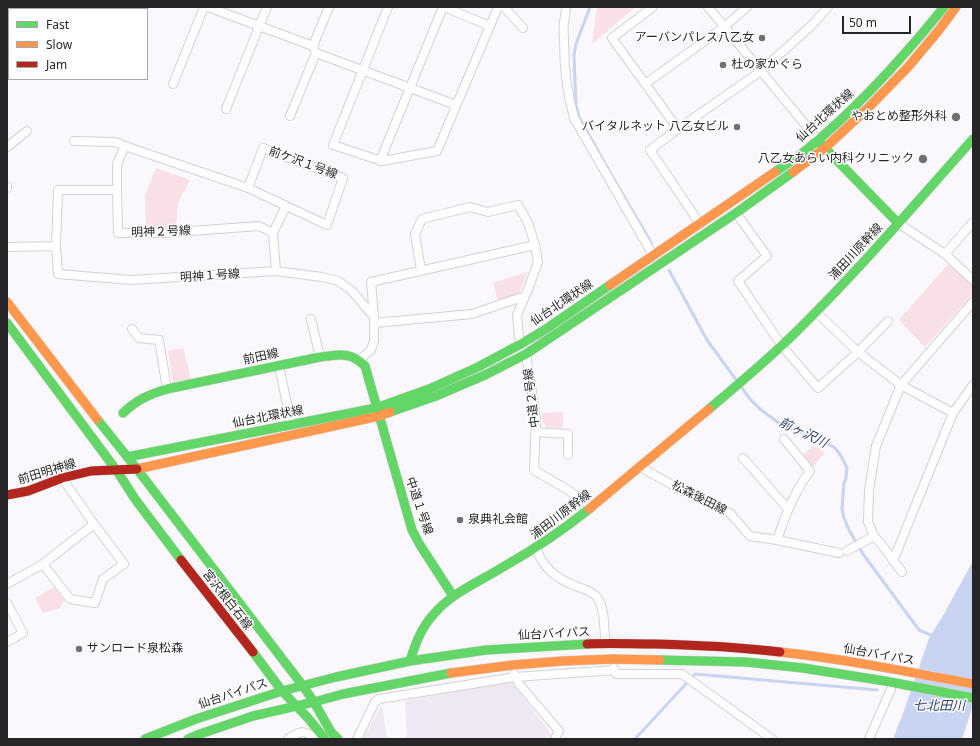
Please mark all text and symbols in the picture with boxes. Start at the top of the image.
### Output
legend [8,8,148,80]
scale bar [844,8,913,34]
text: 50 m [849,14,877,31]
text: Fast [46,16,69,33]
place label: アーバンパレス八乙女 [635,31,754,45]
marker: アーバンパレス八乙女 [757,33,767,43]
text: Slow [46,36,72,53]
text: Jam [46,56,67,73]
place label: 杜の家かぐら [731,58,803,72]
marker: 杜の家かぐら [718,60,728,70]
street label: 仙台北環状線 [793,87,857,145]
place label: やおとめ整形外科 [851,110,947,124]
marker: やおとめ整形外科 [950,111,962,123]
place label: バイタルネット 八乙女ビル [582,120,729,134]
marker: バイタルネット 八乙女ビル [732,122,742,132]
street label: 前ケ沢１号線 [267,144,339,182]
place label: 八乙女あらい内科クリニック [758,152,914,166]
marker: 八乙女あらい内科クリニック [917,153,929,165]
street label: 浦田川原幹線 [826,221,886,283]
street label: 明神２号線 [131,224,191,240]
street label: 明神１号線 [180,267,240,285]
street label: 仙台北環状線 [528,277,596,329]
street label: 前田線 [242,346,280,368]
street label: 中道２号線 [521,367,543,429]
street label: 仙台北環状線 [231,403,305,431]
water label: 前ヶ沢川 [776,415,830,451]
street label: 前田明神線 [16,456,78,488]
street label: 中道１号線 [402,475,436,537]
street label: 松森後田線 [669,478,729,518]
street label: 浦田川原幹線 [528,488,594,542]
place label: 泉典礼会館 [468,513,528,527]
marker: 泉典礼会館 [455,515,465,525]
street label: 宮沢根白石線 [199,567,255,633]
street label: 仙台バイパス [518,625,590,643]
place label: サンロード泉松森 [87,642,183,656]
street label: 仙台バイパス [842,642,916,668]
marker: サンロード泉松森 [74,644,84,654]
street label: 仙台バイパス [197,676,269,712]
water label: 七北田川 [913,698,965,714]

